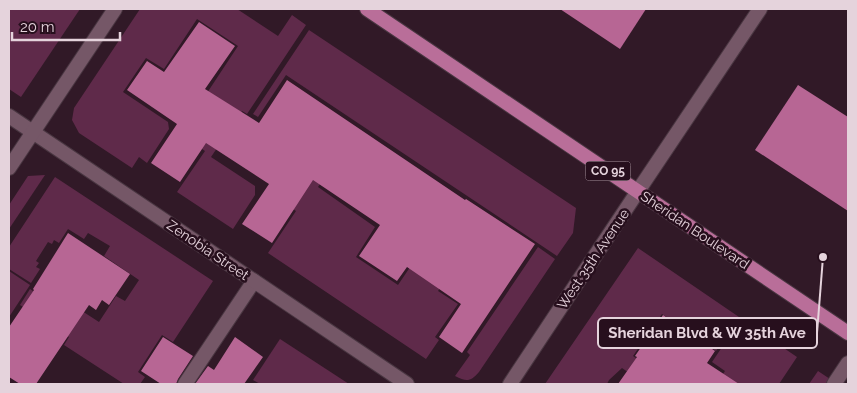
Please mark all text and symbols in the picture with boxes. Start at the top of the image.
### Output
scale bar [12,10,120,42]
text: 20 m [20,18,55,36]
road number: CO 95 [586,162,630,180]
street label: Sheridan Boulevard [638,188,752,272]
street label: West 35th Avenue [554,206,632,312]
street label: Zenobia Street [164,217,252,283]
callout: Sheridan Blvd & W 35th Ave [598,318,817,348]
text: Sheridan Blvd & W 35th Ave [608,324,806,342]

